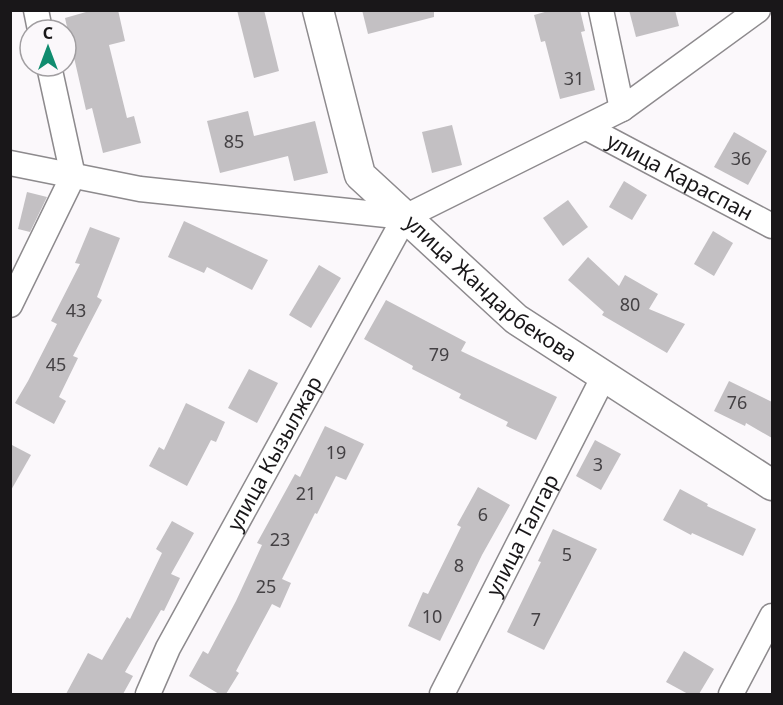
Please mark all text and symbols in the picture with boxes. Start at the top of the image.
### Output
north arrow [18,18,78,78]
text: С [43,22,53,44]
house number: 31 [564,66,584,90]
street label: улица Караспан [602,126,758,227]
house number: 85 [224,129,244,153]
house number: 36 [731,146,751,170]
street label: улица Жандарбекова [399,208,583,368]
house number: 80 [620,292,640,316]
house number: 43 [66,298,86,322]
house number: 79 [429,342,449,366]
house number: 45 [46,352,66,376]
street label: улица Кызылжар [220,371,328,536]
house number: 76 [727,390,747,414]
house number: 19 [326,440,346,464]
house number: 3 [593,452,603,476]
street label: улица Талгар [479,469,565,601]
house number: 21 [296,481,316,505]
house number: 6 [478,502,488,526]
house number: 23 [270,527,290,551]
house number: 5 [562,542,572,566]
house number: 8 [454,553,464,577]
house number: 25 [256,574,276,598]
house number: 10 [422,604,442,628]
house number: 7 [531,607,541,631]

